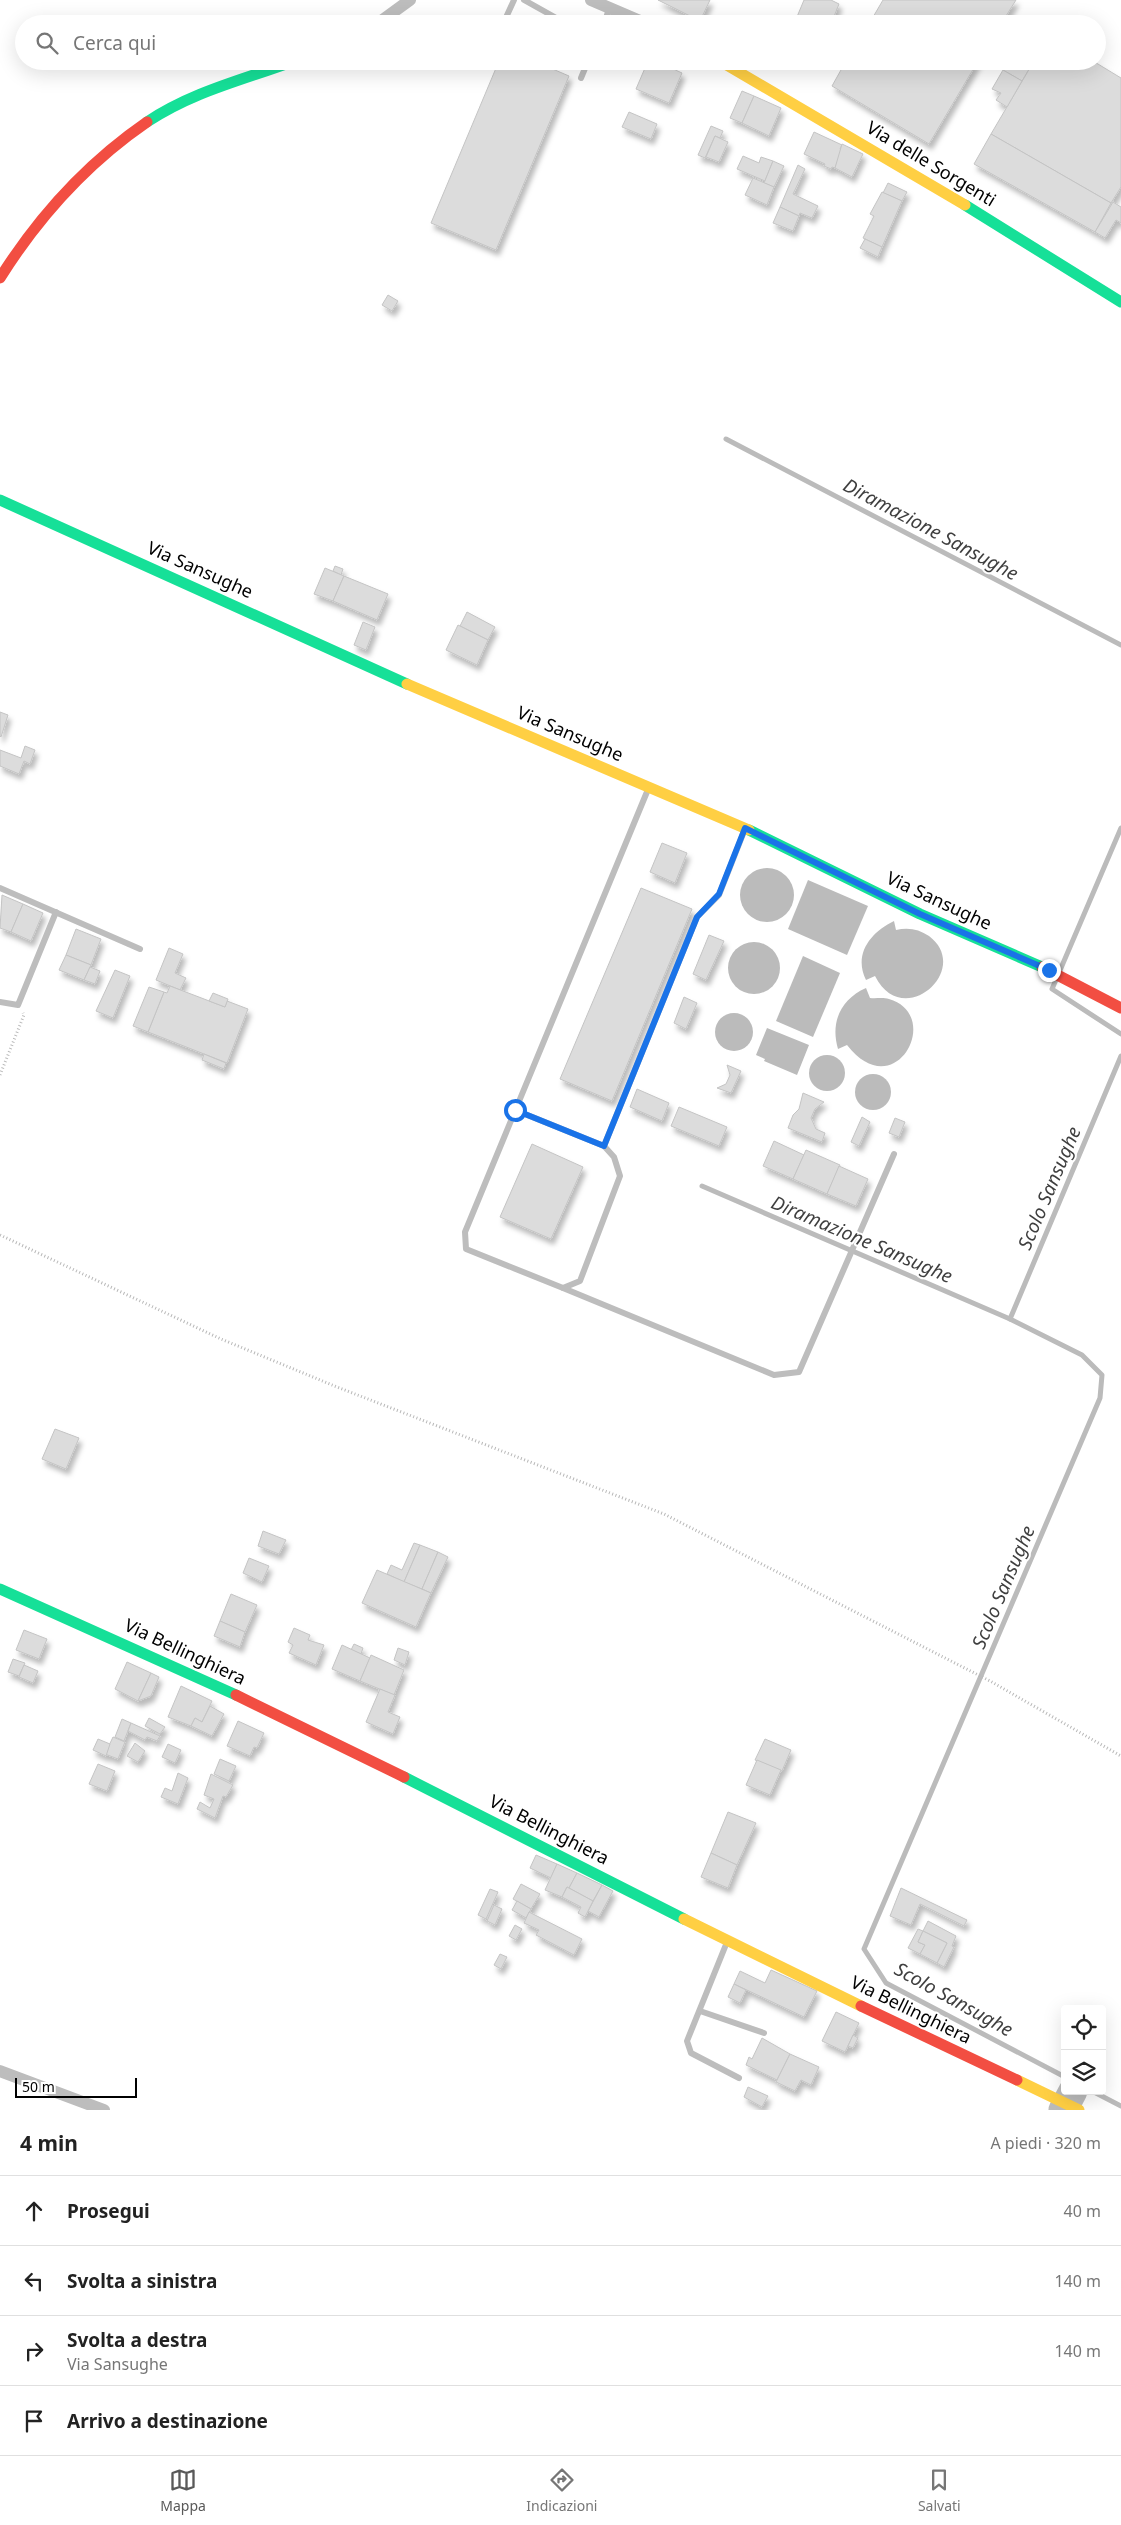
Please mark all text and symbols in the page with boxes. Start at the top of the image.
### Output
search box [15,15,1106,70]
icon: search [33,29,61,57]
text: Cerca qui [73,30,156,56]
street label: Via delle Sorgenti [862,115,1001,211]
water label: Diramazione Sansughe [839,472,1023,586]
street label: Via Sansughe [144,535,257,603]
street label: Via Sansughe [513,700,627,766]
street label: Via Sansughe [883,865,996,935]
route end [1038,959,1061,982]
route start [504,1099,527,1122]
water label: Scolo Sansughe [1011,1122,1087,1254]
water label: Diramazione Sansughe [767,1189,957,1289]
water label: Scolo Sansughe [965,1521,1041,1653]
street label: Via Bellinghiera [121,1612,250,1690]
street label: Via Bellinghiera [486,1789,613,1870]
water label: Scolo Sansughe [890,1956,1018,2042]
street label: Via Bellinghiera [847,1970,976,2049]
map controls [1061,2005,1106,2095]
button: locate [1061,2005,1106,2050]
button: layers [1061,2050,1106,2095]
scale bar [15,2075,138,2098]
text: 50 m [22,2077,55,2096]
text: 4 min [20,2129,78,2157]
text: A piedi · 320 m [990,2132,1101,2154]
icon: ahead [20,2197,48,2225]
text: Prosegui [67,2198,150,2224]
text: 40 m [1064,2200,1101,2222]
icon: left [20,2267,48,2295]
text: Svolta a sinistra [67,2268,217,2294]
text: 140 m [1054,2270,1101,2292]
text: Svolta a destra [67,2327,207,2353]
icon: right [20,2337,48,2365]
text: 140 m [1054,2340,1101,2362]
text: Via Sansughe [67,2353,168,2375]
icon: arrive [20,2407,48,2435]
text: Arrivo a destinazione [67,2408,268,2434]
tab: Mappa [160,2466,206,2515]
tab: Indicazioni [526,2466,597,2515]
tab: Salvati [918,2466,961,2515]

